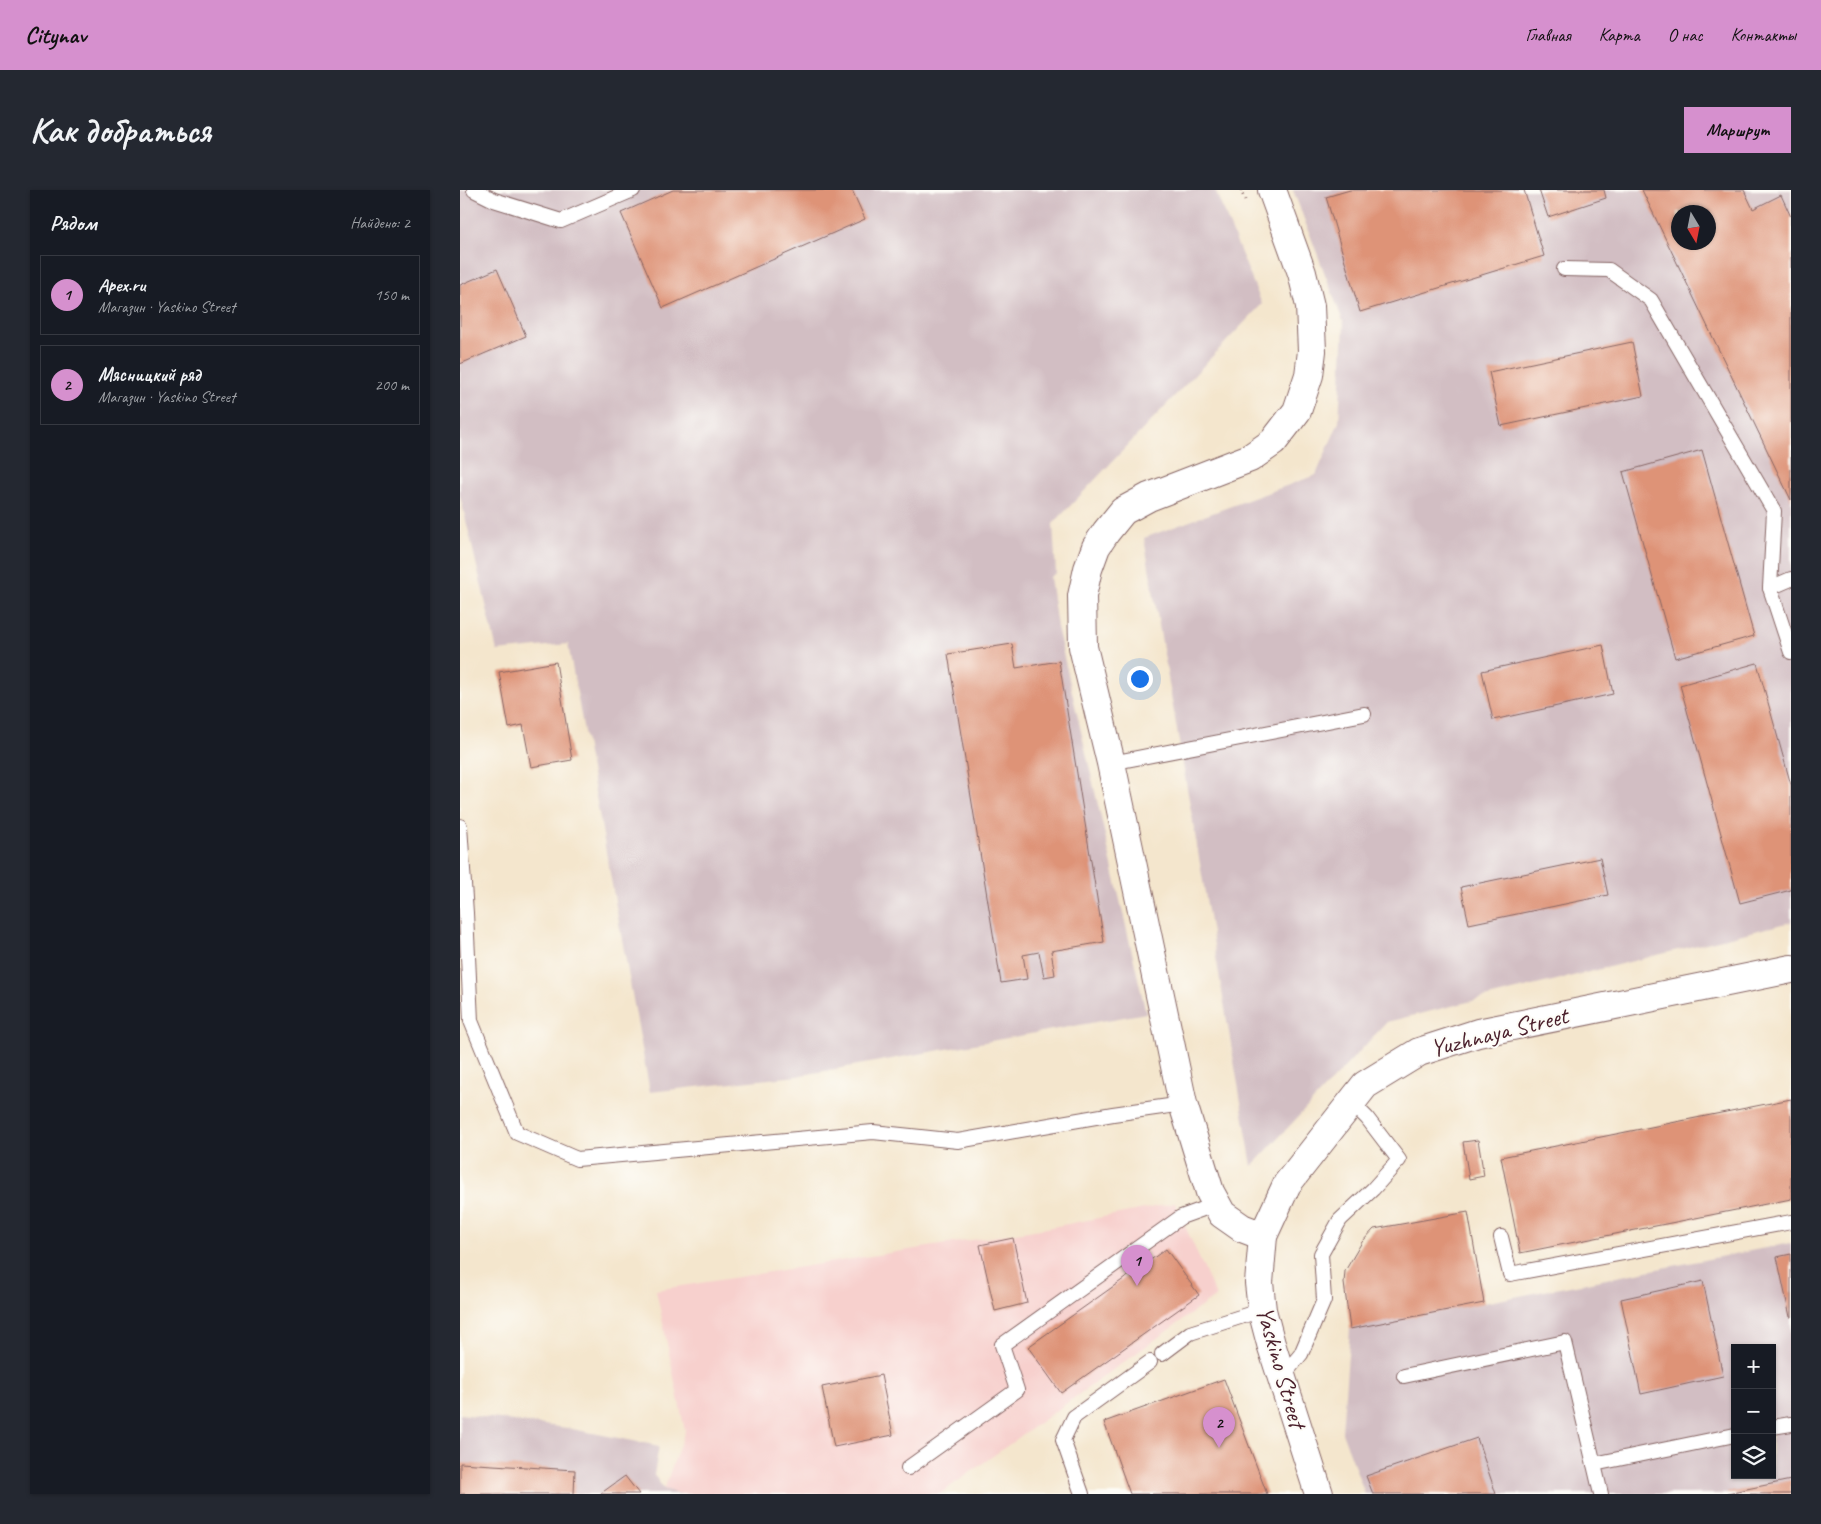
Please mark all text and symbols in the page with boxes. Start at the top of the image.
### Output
text: Citynav [25,20,86,50]
text: Главная [1526,24,1571,46]
text: Карта [1599,24,1640,46]
text: О нас [1668,24,1703,46]
text: Контакты [1731,24,1796,46]
button: Маршрут [1684,107,1791,153]
text: Как добраться [30,108,211,153]
north arrow [1671,205,1716,250]
text: Рядом [50,210,97,236]
text: Найдено: 2 [350,213,410,233]
text: Apex.ru [98,273,145,297]
text: 1 [63,285,71,305]
text: 150 m [375,285,409,305]
text: Магазин · Yaskino Street [98,297,235,317]
text: Мясницкий ряд [98,363,201,387]
text: 2 [63,375,71,395]
text: 200 m [375,375,409,395]
text: Магазин · Yaskino Street [98,387,235,407]
your location [1127,666,1153,692]
street label: Yuzhnaya Street [1427,999,1574,1065]
pin: 1 [1121,1245,1153,1286]
street label: Yaskino Street [1248,1303,1315,1435]
map controls [1731,1344,1776,1479]
button: + [1731,1344,1776,1389]
button: − [1731,1389,1776,1434]
pin: 2 [1203,1407,1235,1448]
button: layers [1731,1434,1776,1479]

